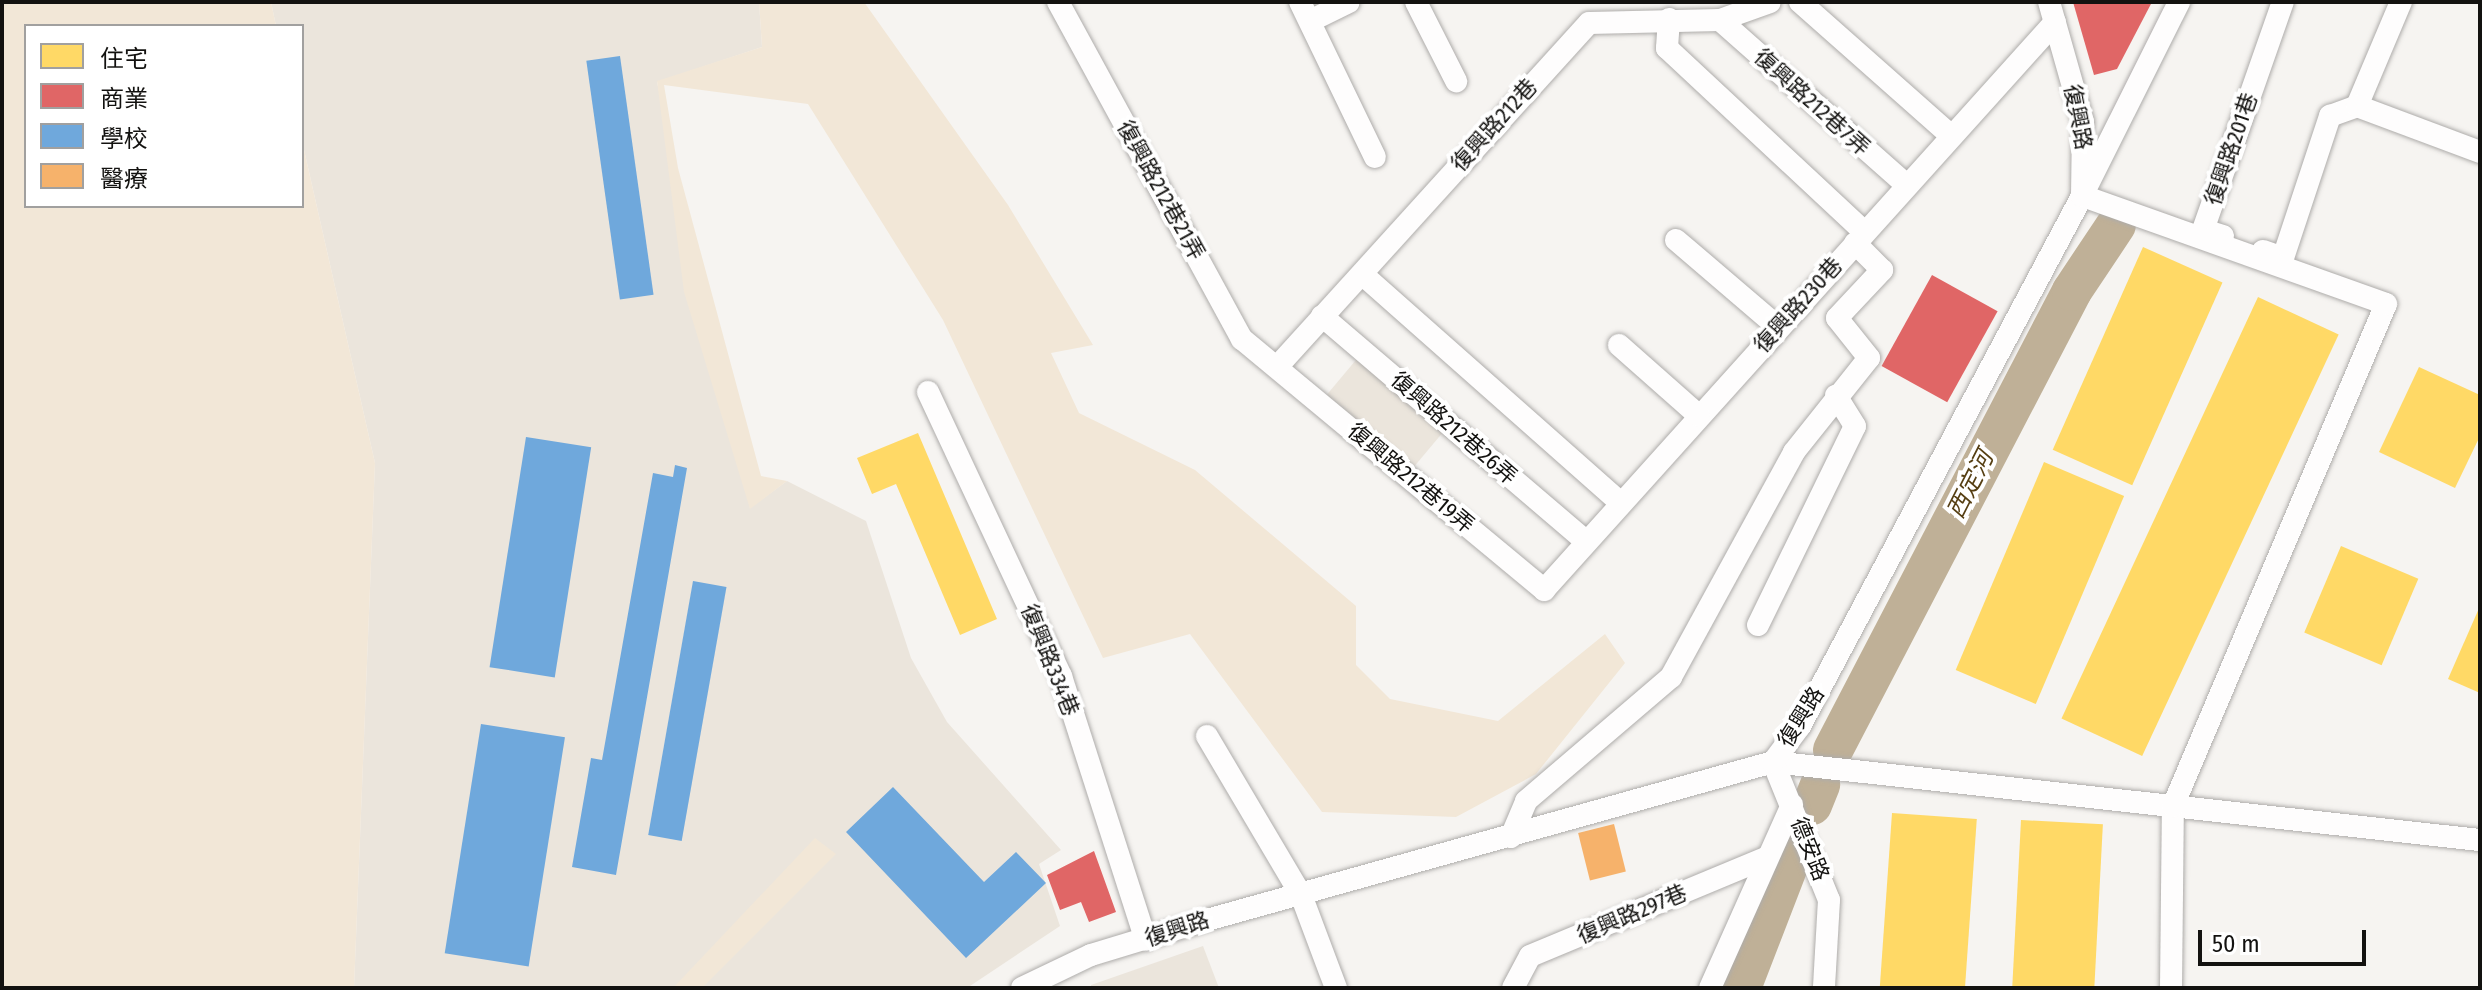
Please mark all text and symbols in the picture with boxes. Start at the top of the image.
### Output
legend [24,24,304,208]
street label: 復興路212巷7弄 [1749,43,1875,161]
text: 住宅 [100,45,148,73]
street label: 復興路212巷 [1446,73,1542,177]
street label: 復興路 [2059,82,2097,152]
text: 商業 [100,85,148,113]
street label: 復興路201巷 [2199,89,2263,209]
street label: 復興路212巷21弄 [1112,116,1210,264]
text: 學校 [100,125,148,153]
text: 醫療 [100,165,148,193]
street label: 復興路230巷 [1748,252,1848,358]
street label: 復興路212巷26弄 [1386,366,1522,490]
street label: 復興路212巷19弄 [1342,418,1480,538]
water label: 西定河 [1942,446,2000,524]
street label: 復興路334巷 [1016,600,1084,720]
street label: 復興路 [1772,682,1830,752]
street label: 德安路 [1785,813,1835,885]
street label: 復興路297巷 [1573,879,1691,949]
street label: 復興路 [1142,906,1212,952]
scale bar [2202,914,2370,964]
text: 50 m [2212,930,2260,958]

